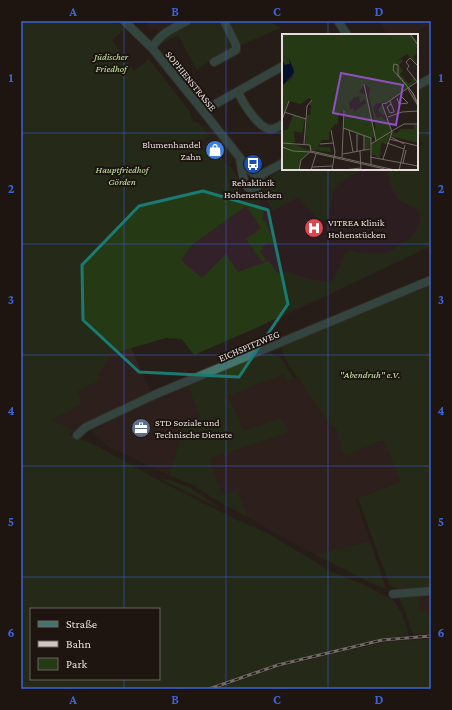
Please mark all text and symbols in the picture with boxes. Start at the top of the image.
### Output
text: A [68,4,77,19]
text: B [171,4,179,19]
text: C [273,4,281,19]
text: D [375,4,384,19]
inset map [282,34,418,170]
street label: SOPHIENSTRASSE [164,49,219,114]
park label: Jüdischer Friedhof [92,51,129,74]
text: 1 [9,70,14,85]
text: 1 [439,70,444,85]
place label: Blumenhandel Zahn [142,139,202,162]
shop icon: Blumenhandel Zahn [204,139,226,161]
bus stop icon: Rehaklinik Hohenstücken [242,153,264,175]
park label: Hauptfriedhof Görden [96,164,150,187]
place label: Rehaklinik Hohenstücken [224,177,283,200]
text: 2 [8,181,15,196]
text: 2 [438,181,445,196]
hospital icon: VITREA Klinik Hohenstücken [303,217,325,239]
place label: VITREA Klinik Hohenstücken [328,217,386,240]
text: 3 [8,292,14,307]
text: 3 [438,292,444,307]
street label: EICHSPITZWEG [217,328,281,364]
park label: "Abendruh" e.V. [340,369,400,380]
text: 4 [7,403,15,418]
text: 4 [437,403,445,418]
office icon: STD Soziale und Technische Dienste [130,417,152,439]
place label: STD Soziale und Technische Dienste [155,417,233,440]
text: 5 [8,514,14,529]
text: 5 [438,514,444,529]
legend [30,608,160,680]
text: Straße [66,617,97,631]
text: 6 [7,625,15,640]
text: 6 [437,625,445,640]
text: Bahn [66,637,92,651]
text: Park [66,657,88,671]
text: A [68,692,77,707]
text: B [171,692,179,707]
text: C [273,692,281,707]
text: D [375,692,384,707]

